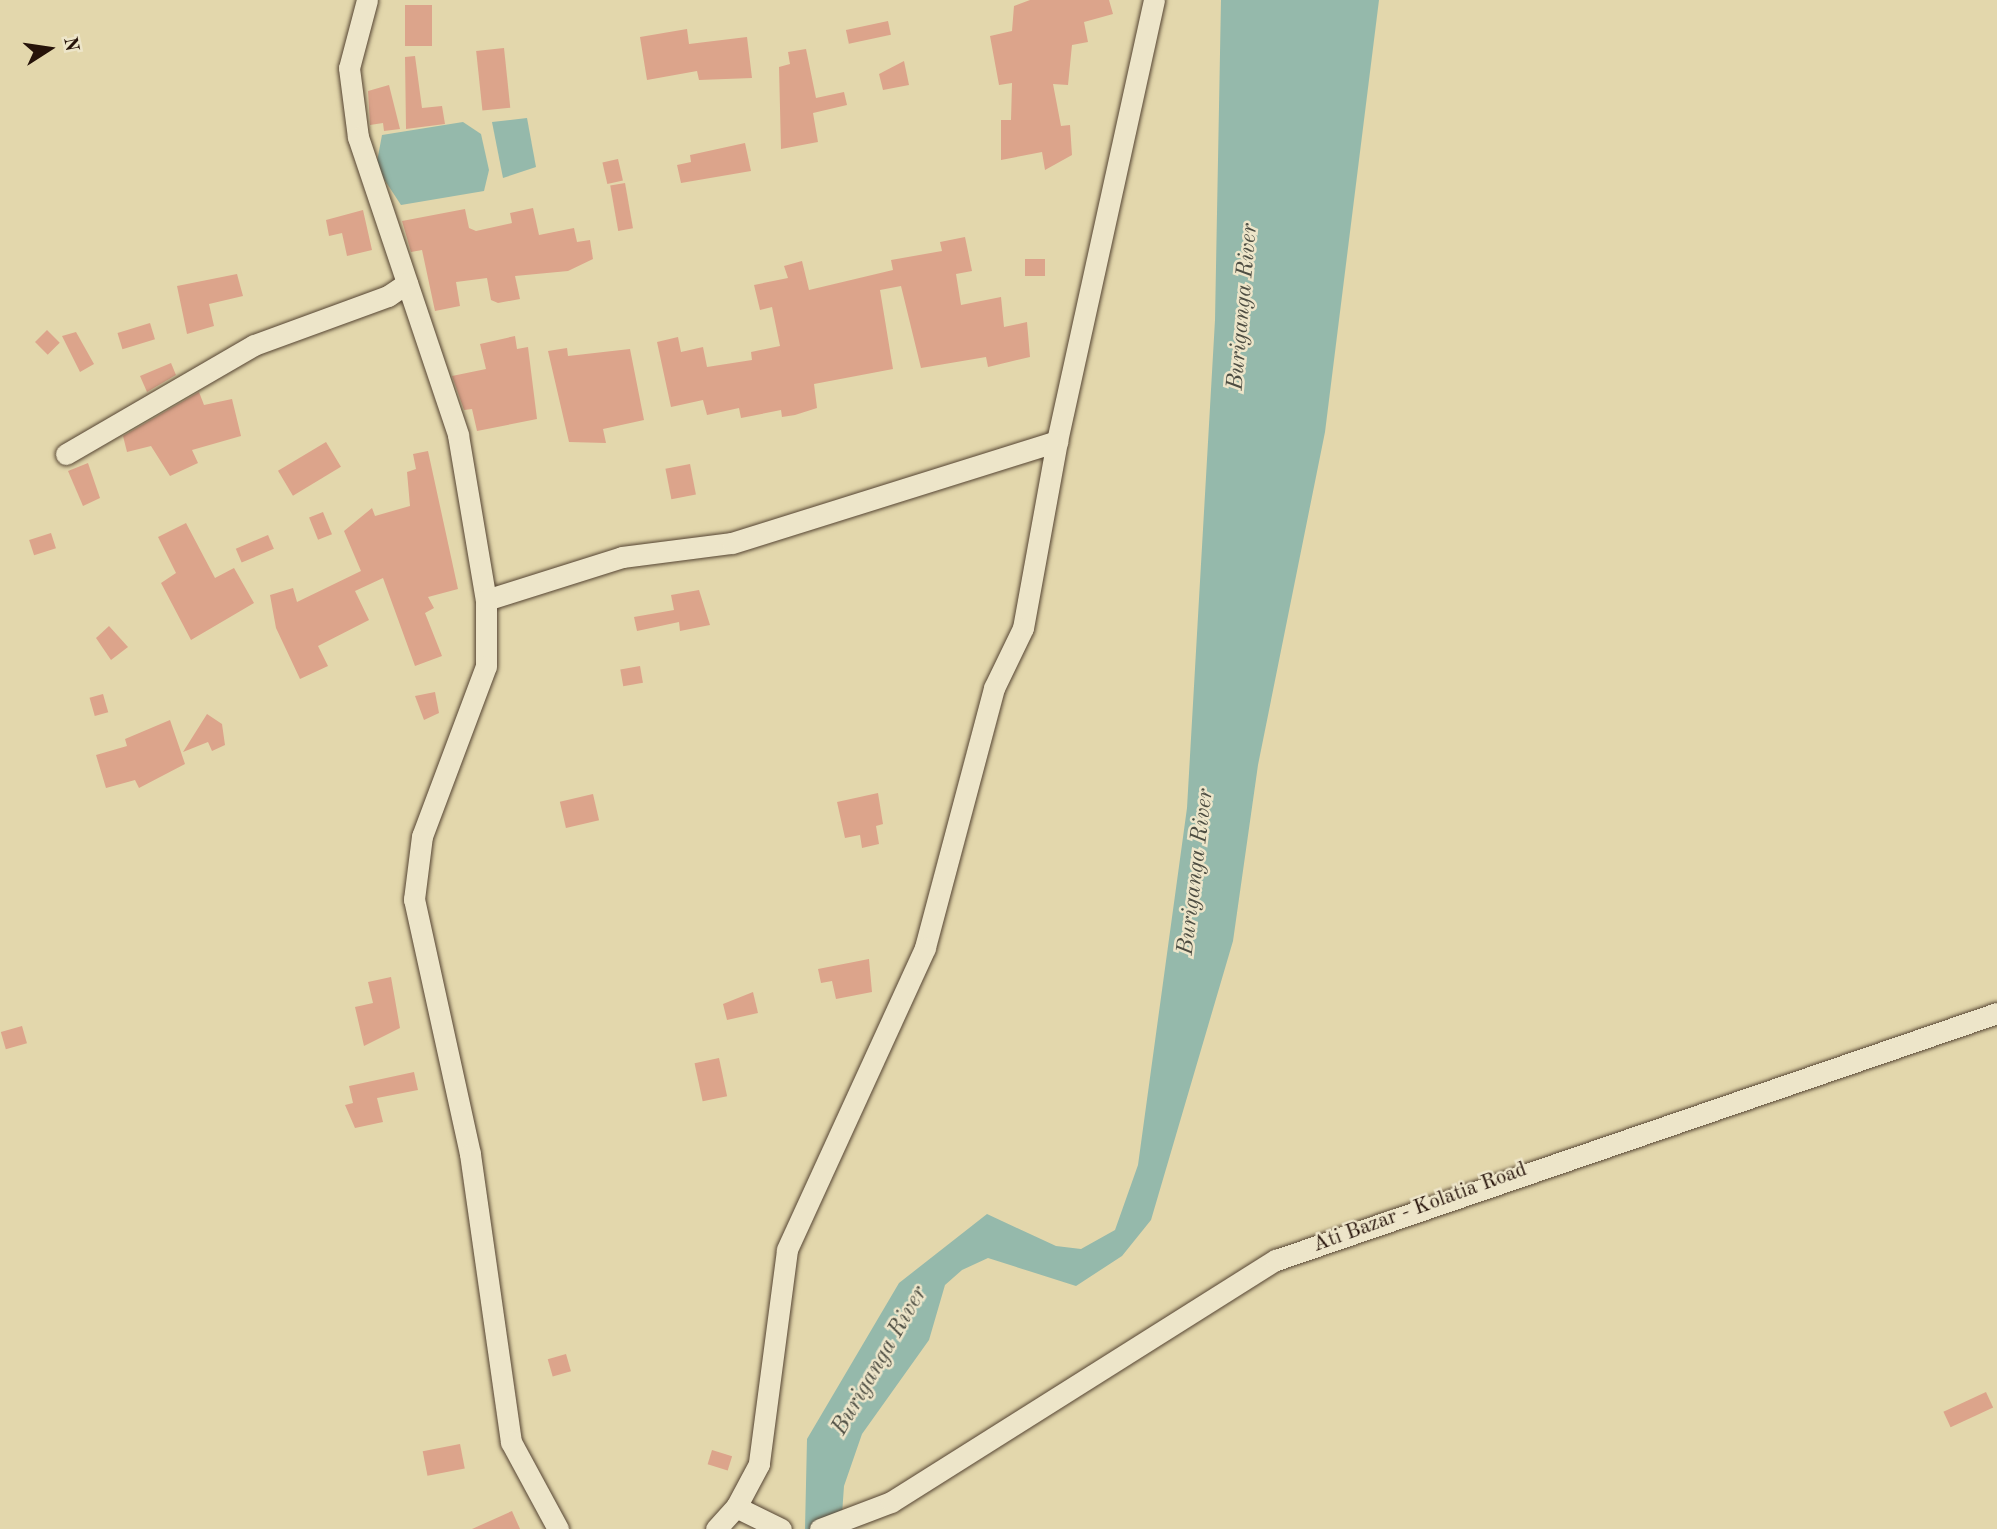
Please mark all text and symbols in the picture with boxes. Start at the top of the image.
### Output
north arrow [14,14,84,84]
text: N [59,35,81,54]
water label: Buriganga River [1222,222,1264,392]
water label: Buriganga River [1172,787,1220,957]
street label: Ati Bazar - Kolatia Road [1310,1158,1530,1258]
water label: Buriganga River [826,1282,934,1440]

